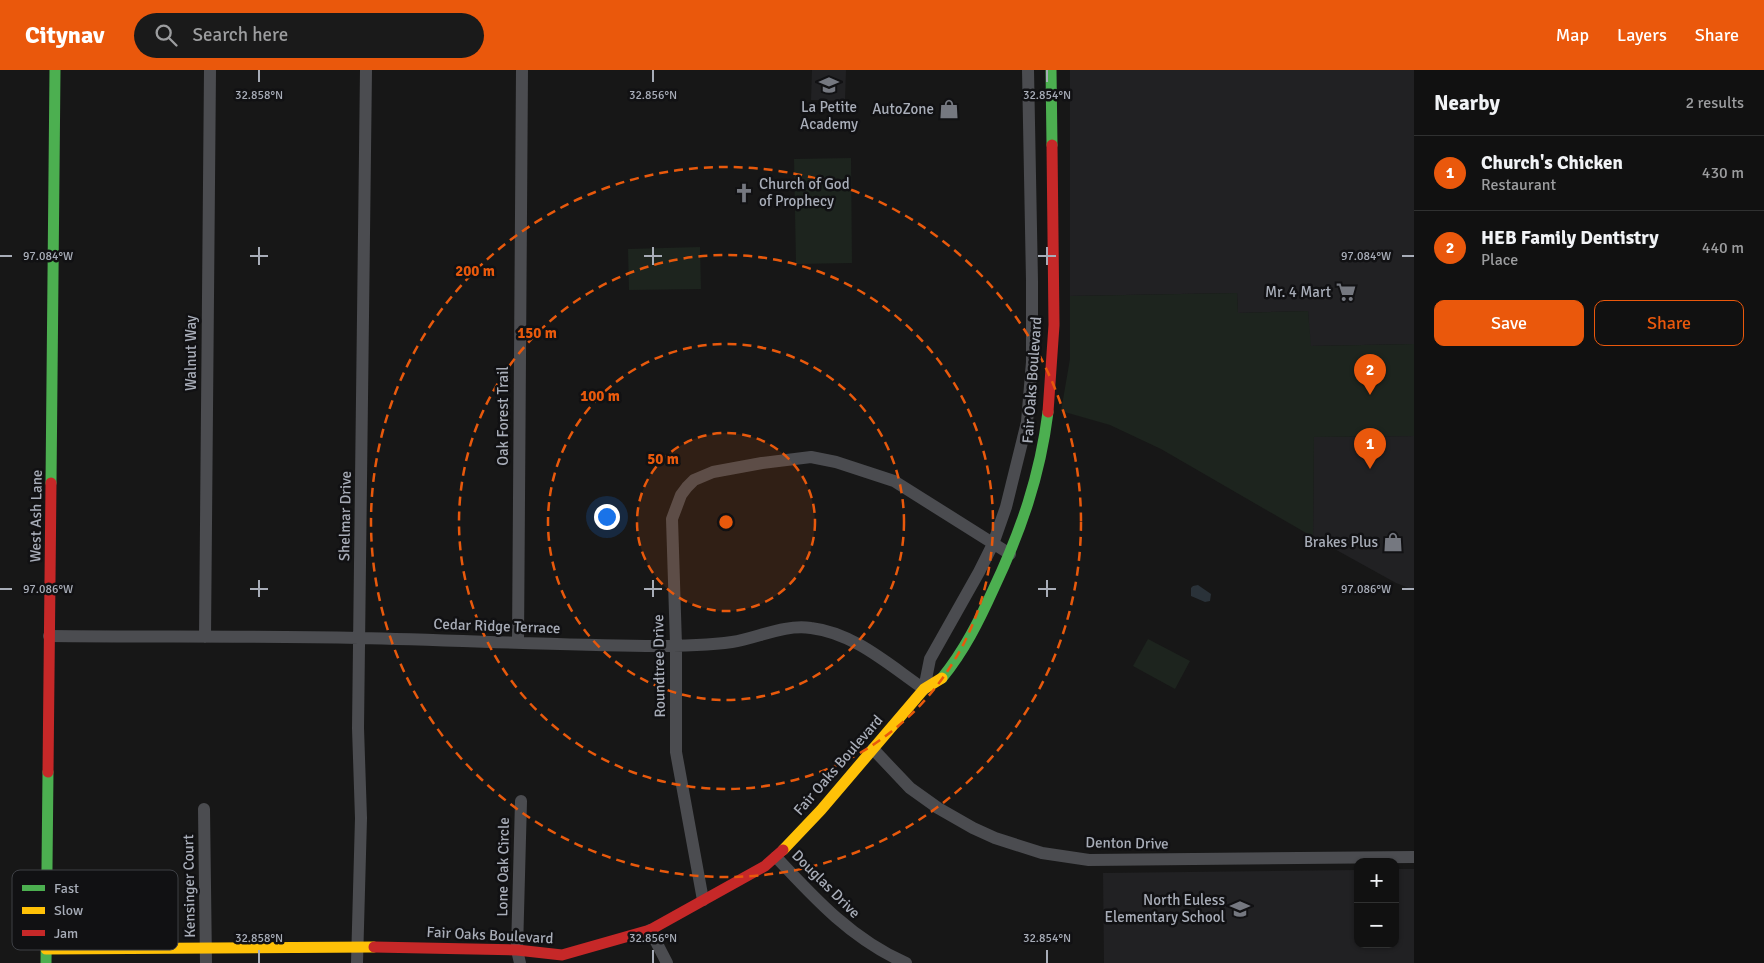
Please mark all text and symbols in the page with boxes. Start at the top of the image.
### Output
search box [134,13,484,58]
text: Citynav [25,20,104,50]
icon: search [152,21,180,49]
text: Search here [192,23,288,47]
text: Map [1556,24,1589,46]
text: Layers [1617,24,1667,46]
text: Share [1695,24,1739,46]
school or university icon: La Petite Academy [818,74,840,96]
text: 32.858°N [235,88,283,103]
text: 32.856°N [629,88,677,103]
text: 32.854°N [1023,88,1071,103]
text: Nearby [1434,90,1500,116]
text: 2 results [1685,93,1744,113]
place label: La Petite Academy [800,98,858,133]
shop icon: AutoZone [938,98,960,120]
place label: AutoZone [872,100,934,118]
text: Church's Chicken [1481,151,1623,175]
text: 1 [1446,163,1454,183]
text: 430 m [1702,163,1744,183]
place label: Church of God of Prophecy [759,175,850,210]
text: Restaurant [1481,175,1556,195]
church icon: Church of God of Prophecy [733,182,755,204]
text: HEB Family Dentistry [1481,226,1659,250]
text: 2 [1446,238,1454,258]
text: 440 m [1702,238,1744,258]
text: 97.084°W [23,249,73,264]
text: 97.084°W [1341,249,1391,264]
text: Place [1481,250,1518,270]
text: 200 m [455,262,495,280]
supermarket icon: Mr. 4 Mart [1335,281,1357,303]
place label: Mr. 4 Mart [1265,283,1331,301]
button: Save [1434,300,1584,346]
button: Share [1594,300,1744,346]
street label: Walnut Way [182,315,200,391]
street label: Fair Oaks Boulevard [1019,316,1045,444]
text: 150 m [517,324,557,342]
pin: 2 [1354,354,1386,395]
street label: Oak Forest Trail [494,366,512,466]
text: 100 m [580,387,620,405]
pin: 1 [1354,428,1386,469]
text: 50 m [647,450,679,468]
street label: West Ash Lane [26,469,46,563]
street label: Shelmar Drive [335,471,355,561]
your location [594,504,620,530]
centre of rings [717,513,735,531]
shop icon: Brakes Plus [1382,531,1404,553]
place label: Brakes Plus [1304,533,1378,551]
text: 97.086°W [23,582,73,597]
text: 97.086°W [1341,582,1391,597]
street label: Roundtree Drive [649,614,669,718]
street label: Cedar Ridge Terrace [433,615,561,637]
street label: Fair Oaks Boulevard [790,711,886,819]
street label: Lone Oak Circle [493,817,513,917]
street label: Denton Drive [1085,833,1169,853]
street label: Kensinger Court [179,834,199,938]
street label: Douglas Drive [788,846,864,922]
map controls [1354,858,1399,948]
button: + [1354,858,1399,903]
legend [12,870,178,950]
text: Fast [54,880,79,897]
place label: North Euless Elementary School [1104,891,1225,926]
school or university icon: North Euless Elementary School [1229,898,1251,920]
text: Slow [54,902,83,919]
button: − [1354,903,1399,948]
street label: Fair Oaks Boulevard [426,923,554,947]
text: Jam [54,925,78,942]
text: 32.858°N [235,931,283,946]
text: 32.856°N [629,931,677,946]
text: 32.854°N [1023,931,1071,946]

